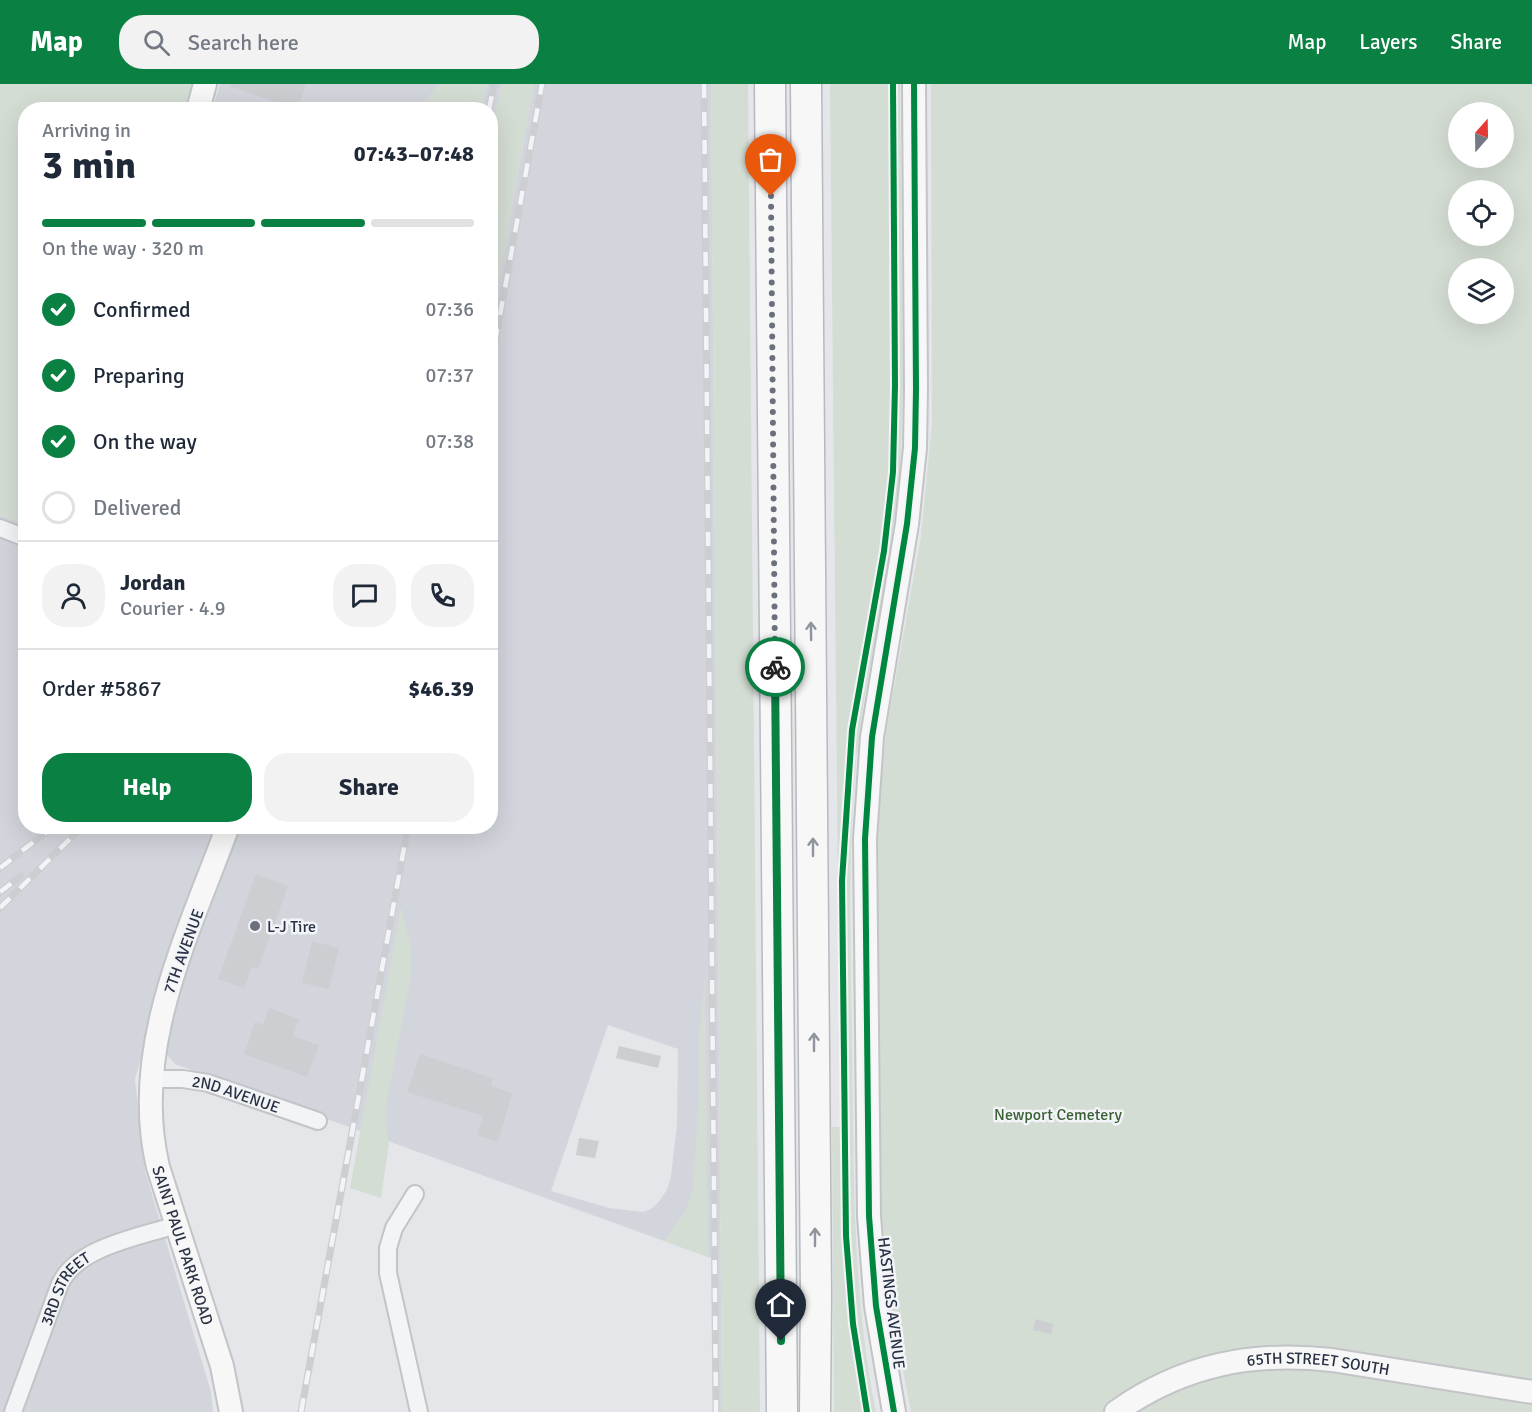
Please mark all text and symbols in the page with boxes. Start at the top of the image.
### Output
search box [119,15,539,69]
text: Map [30,25,83,59]
icon: search [140,26,173,59]
text: Search here [188,29,299,56]
text: Map [1288,29,1326,55]
text: Layers [1359,29,1417,55]
text: Share [1450,29,1502,55]
north arrow [1448,102,1514,168]
map controls [1448,102,1514,324]
text: Arriving in [42,118,131,143]
pin [745,134,796,196]
text: 07:43–07:48 [354,140,474,167]
text: 3 min [42,141,136,189]
icon: bag [754,143,787,176]
button: locate [1448,180,1514,246]
text: On the way · 320 m [42,236,204,261]
button: layers [1448,258,1514,324]
icon: check [42,293,75,326]
text: Confirmed [93,296,191,323]
text: 07:36 [425,297,474,322]
icon: check [42,359,75,392]
text: Preparing [93,362,185,389]
text: 07:37 [425,363,474,388]
icon: check [42,425,75,458]
text: On the way [93,428,197,455]
text: 07:38 [425,429,474,454]
text: Delivered [93,494,181,521]
button: person [42,564,105,627]
button: chat [333,564,396,627]
button: phone [411,564,474,627]
text: Jordan [120,569,186,596]
text: Courier · 4.9 [120,596,226,621]
one-way arrow [805,622,817,642]
courier [745,637,805,697]
icon: bike [759,651,792,684]
text: Order #5867 [42,675,162,702]
text: $46.39 [408,675,474,702]
button: Help [42,753,252,822]
button: Share [264,753,474,822]
one-way arrow [807,838,819,858]
street label: 7TH AVENUE [159,906,209,996]
place label: L-J Tire [267,917,316,937]
marker: L-J Tire [248,919,262,933]
one-way arrow [808,1033,820,1053]
street label: 2ND AVENUE [190,1072,282,1118]
park label: Newport Cemetery [994,1105,1122,1125]
street label: SAINT PAUL PARK ROAD [147,1163,217,1328]
one-way arrow [809,1228,821,1248]
street label: HASTINGS AVENUE [873,1236,909,1370]
street label: 3RD STREET [37,1248,94,1329]
pin [755,1279,806,1341]
icon: home [764,1288,797,1321]
street label: 65TH STREET SOUTH [1246,1348,1391,1380]

